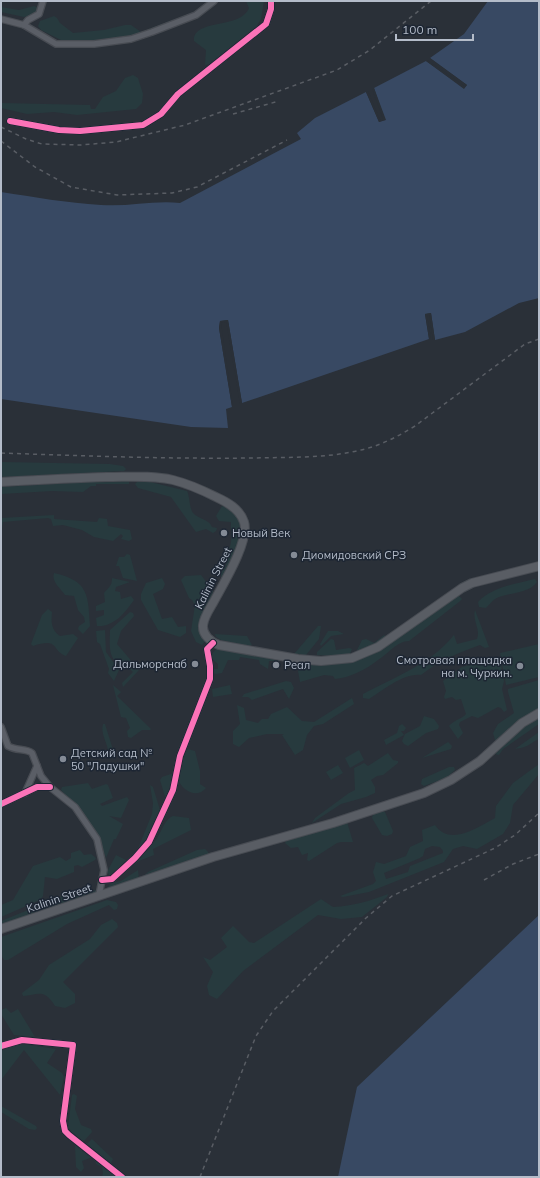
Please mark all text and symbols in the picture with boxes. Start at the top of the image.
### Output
scale bar [396,16,473,42]
text: 100 m [402,22,437,37]
place label: Новый Век [232,526,290,540]
marker: Новый Век [219,528,229,538]
street label: Kalinin Street [191,545,235,611]
place label: Диомидовский СРЗ [302,548,406,562]
marker: Диомидовский СРЗ [289,550,299,560]
place label: Смотровая площадка на м. Чуркин. [396,653,512,680]
place label: Дальморснаб [113,657,187,671]
place label: Реал [284,658,310,672]
marker: Дальморснаб [190,659,200,669]
marker: Реал [271,660,281,670]
marker: Смотровая площадка на м. Чуркин. [515,661,525,671]
place label: Детский сад № 50 "Ладушки" [71,746,152,773]
marker: Детский сад № 50 "Ладушки" [58,754,68,764]
street label: Kalinin Street [25,880,93,916]

